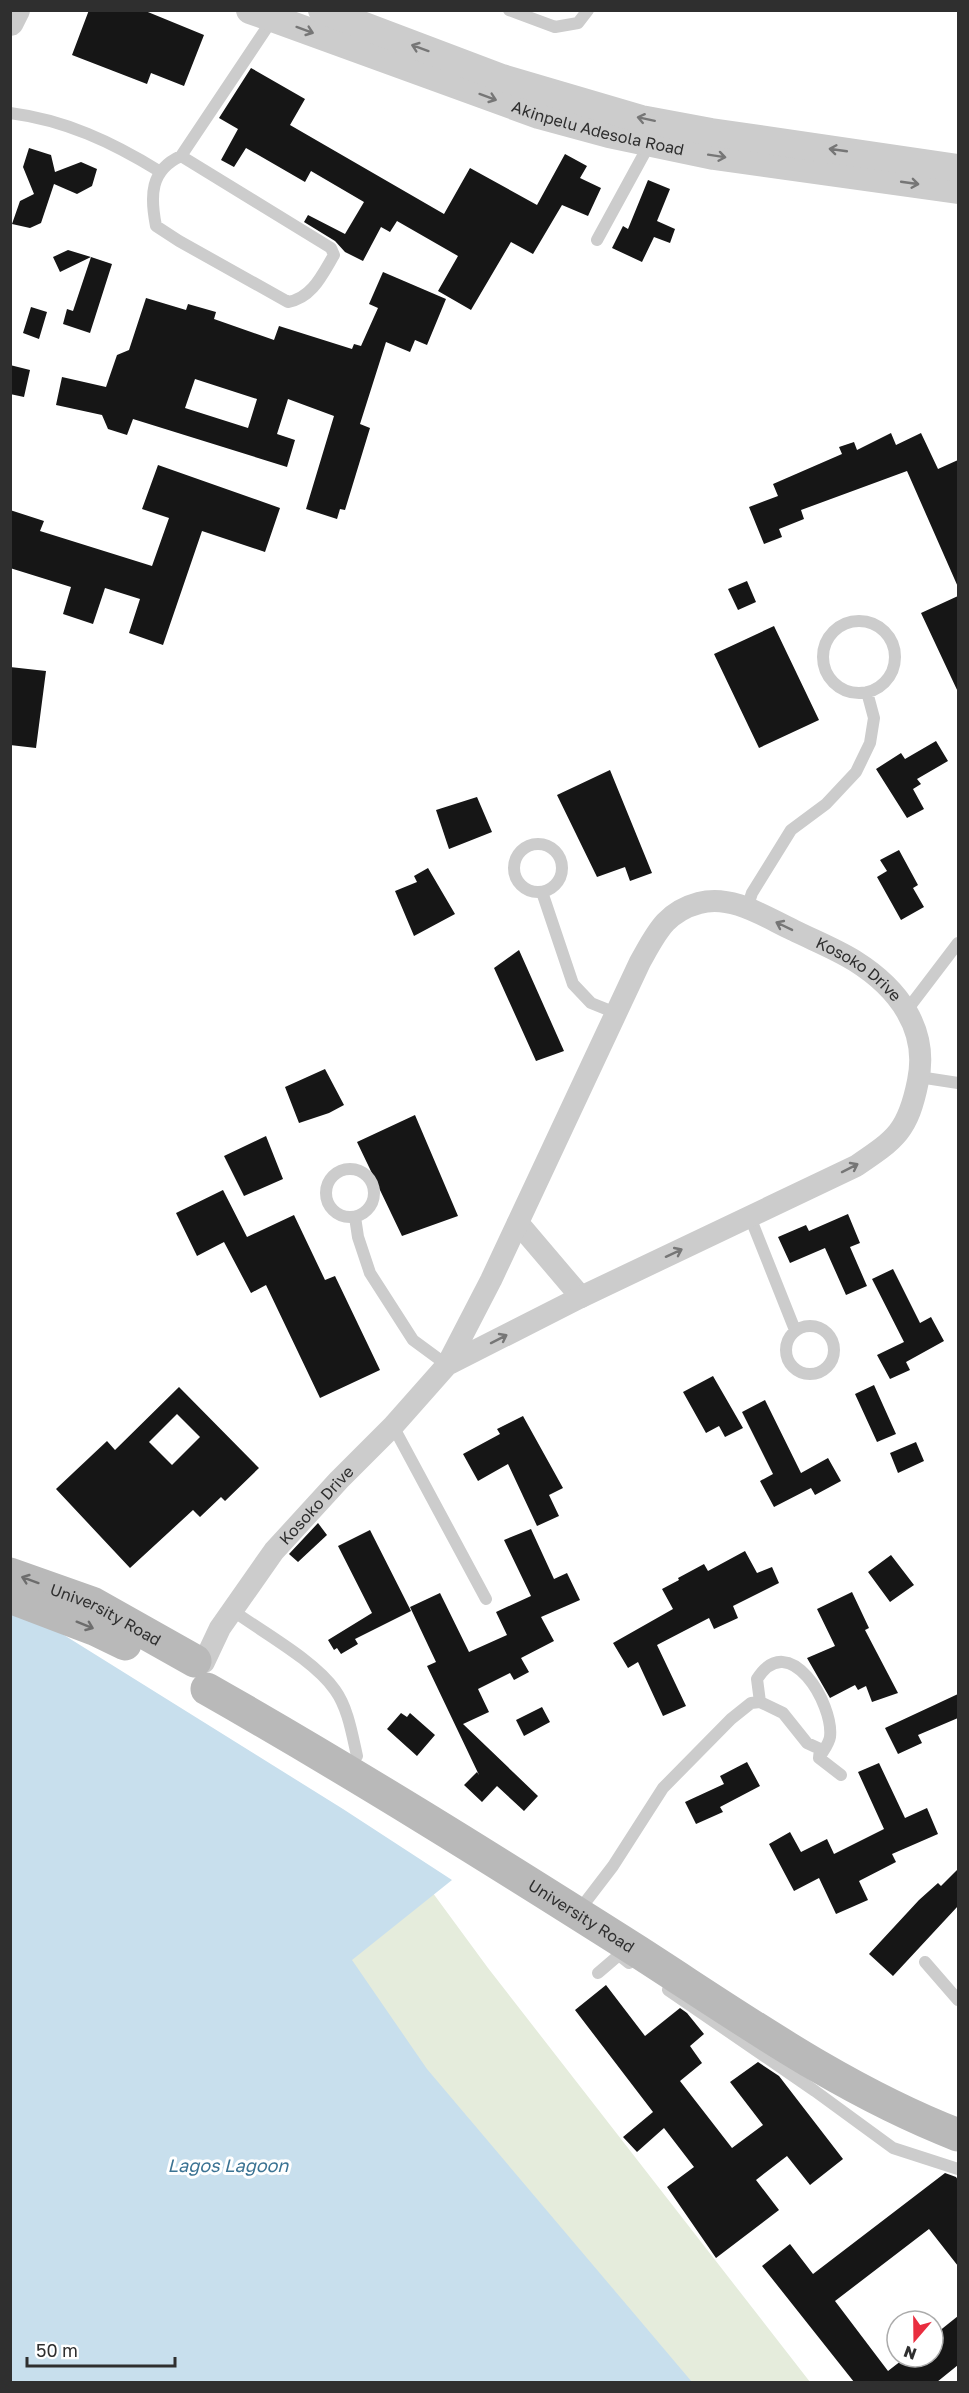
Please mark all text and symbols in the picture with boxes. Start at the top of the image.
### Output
one-way arrow [295,26,314,37]
one-way arrow [411,41,430,52]
one-way arrow [478,93,497,104]
street label: Akinpelu Adesola Road [509,96,686,159]
one-way arrow [637,113,656,125]
one-way arrow [829,144,849,155]
one-way arrow [707,151,727,162]
one-way arrow [900,178,920,189]
one-way arrow [775,919,793,931]
street label: Kosoko Drive [813,932,906,1005]
one-way arrow [840,1162,858,1173]
one-way arrow [665,1247,683,1259]
one-way arrow [490,1332,508,1344]
street label: Kosoko Drive [275,1461,358,1549]
one-way arrow [21,1573,40,1584]
street label: University Road [47,1579,165,1650]
one-way arrow [75,1621,93,1632]
street label: University Road [525,1875,638,1957]
water label: Lagos Lagoon [168,2154,289,2176]
north arrow [885,2309,945,2369]
scale bar [27,2330,176,2368]
text: 50 m [36,2339,78,2361]
text: N [901,2342,919,2365]

